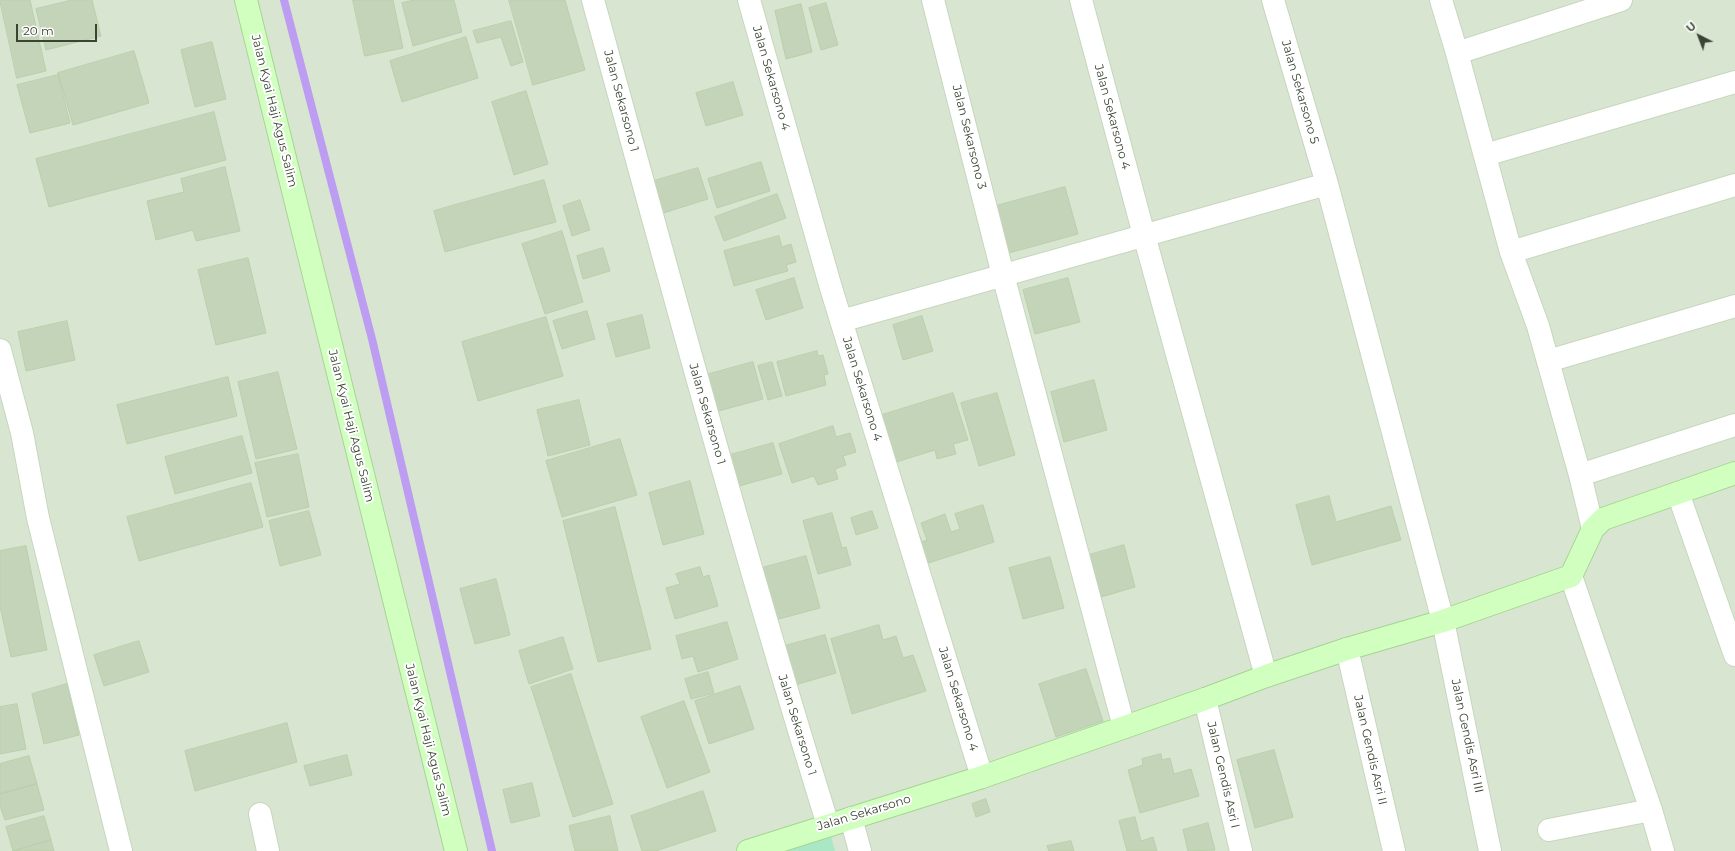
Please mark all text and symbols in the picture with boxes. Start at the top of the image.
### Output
scale bar [18,16,99,42]
north arrow [1679,16,1719,56]
text: U [1683,19,1699,35]
text: 20 m [23,23,54,38]
street label: Jalan Sekarsono 4 [749,24,793,132]
street label: Jalan Kyai Haji Agus Salim [248,33,300,189]
street label: Jalan Sekarsono 5 [1278,39,1322,145]
street label: Jalan Sekarsono 1 [600,49,642,153]
street label: Jalan Sekarsono 4 [1091,63,1133,171]
street label: Jalan Sekarsono 3 [949,83,989,191]
street label: Jalan Sekarsono 4 [839,335,885,443]
street label: Jalan Kyai Haji Agus Salim [325,348,377,504]
street label: Jalan Sekarsono 1 [686,362,728,466]
street label: Jalan Sekarsono 4 [935,645,981,753]
street label: Jalan Kyai Haji Agus Salim [402,662,454,818]
street label: Jalan Sekarsono 1 [775,673,819,777]
street label: Jalan Gendis Asri III [1448,678,1486,794]
street label: Jalan Gendis Asri II [1350,694,1390,806]
street label: Jalan Gendis Asri I [1204,720,1242,830]
street label: Jalan Sekarsono [815,792,913,834]

